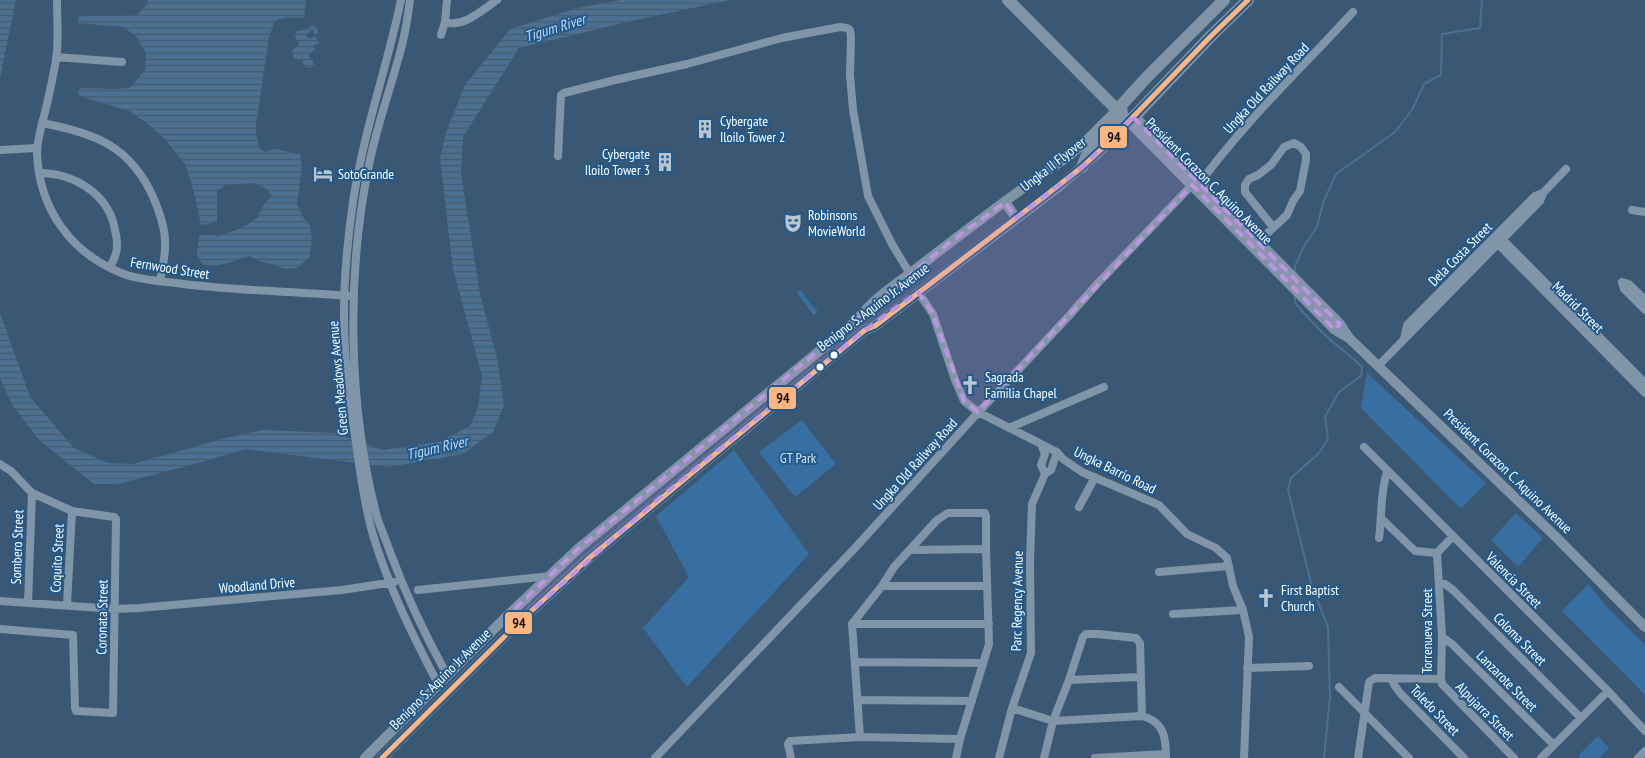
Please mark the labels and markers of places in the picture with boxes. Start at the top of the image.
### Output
place label: Cybergate Iloilo Tower 2 [720,112,785,146]
building icon: Cybergate Iloilo Tower 2 [694,118,716,140]
place label: Cybergate Iloilo Tower 3 [585,145,650,179]
building icon: Cybergate Iloilo Tower 3 [654,151,676,173]
hotel icon: SotoGrande [312,163,334,185]
place label: SotoGrande [338,165,394,183]
place label: Robinsons MovieWorld [808,206,865,240]
theatre icon: Robinsons MovieWorld [782,212,804,234]
unlabelled marker [829,350,839,360]
unlabelled marker [815,362,825,372]
place label: Sagrada Familia Chapel [985,368,1057,402]
church icon: Sagrada Familia Chapel [959,374,981,396]
place label: First Baptist Church [1281,581,1339,615]
church icon: First Baptist Church [1255,587,1277,609]

